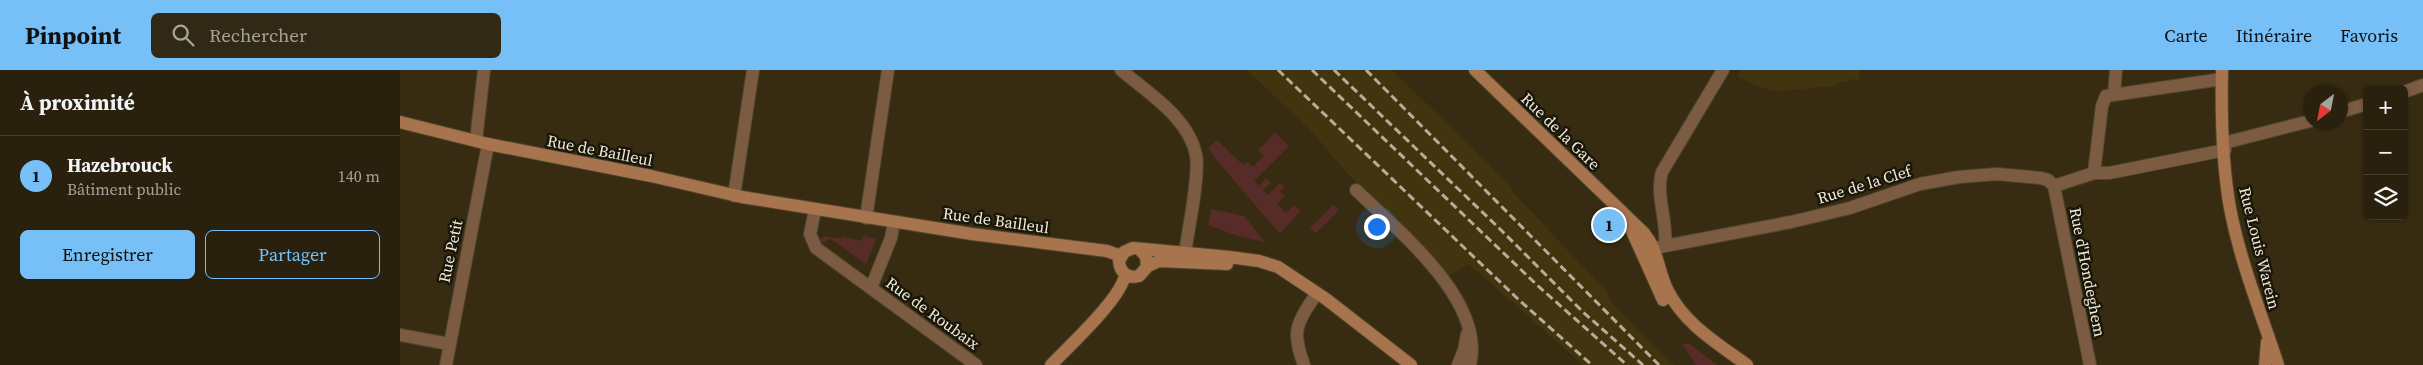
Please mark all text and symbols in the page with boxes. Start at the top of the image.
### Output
search box [151,13,501,58]
text: Pinpoint [25,19,121,52]
icon: search [169,21,197,49]
text: Rechercher [209,22,307,48]
text: Carte [2164,23,2208,48]
text: Itinéraire [2236,23,2312,48]
text: Favoris [2340,23,2398,48]
north arrow [2303,85,2348,130]
map controls [2363,85,2408,220]
button: + [2363,85,2408,130]
street label: Rue de la Gare [1516,87,1606,175]
text: À proximité [20,88,135,117]
street label: Rue de Bailleul [545,129,655,171]
button: − [2363,130,2408,175]
text: Hazebrouck [67,152,173,178]
street label: Rue de la Clef [1814,159,1915,209]
text: 1 [32,165,40,187]
text: 140 m [338,165,380,187]
button: layers [2363,175,2408,220]
text: Bâtiment public [67,178,181,200]
street label: Rue Louis Warein [2234,185,2286,312]
street label: Rue de Bailleul [941,202,1051,238]
street label: Rue d'Hondeghem [2065,205,2111,339]
pin: 1 [1593,206,1625,244]
your location [1364,214,1390,240]
street label: Rue Petit [433,217,468,284]
button: Enregistrer [20,230,195,279]
button: Partager [205,230,380,279]
street label: Rue de Roubaix [882,271,985,355]

